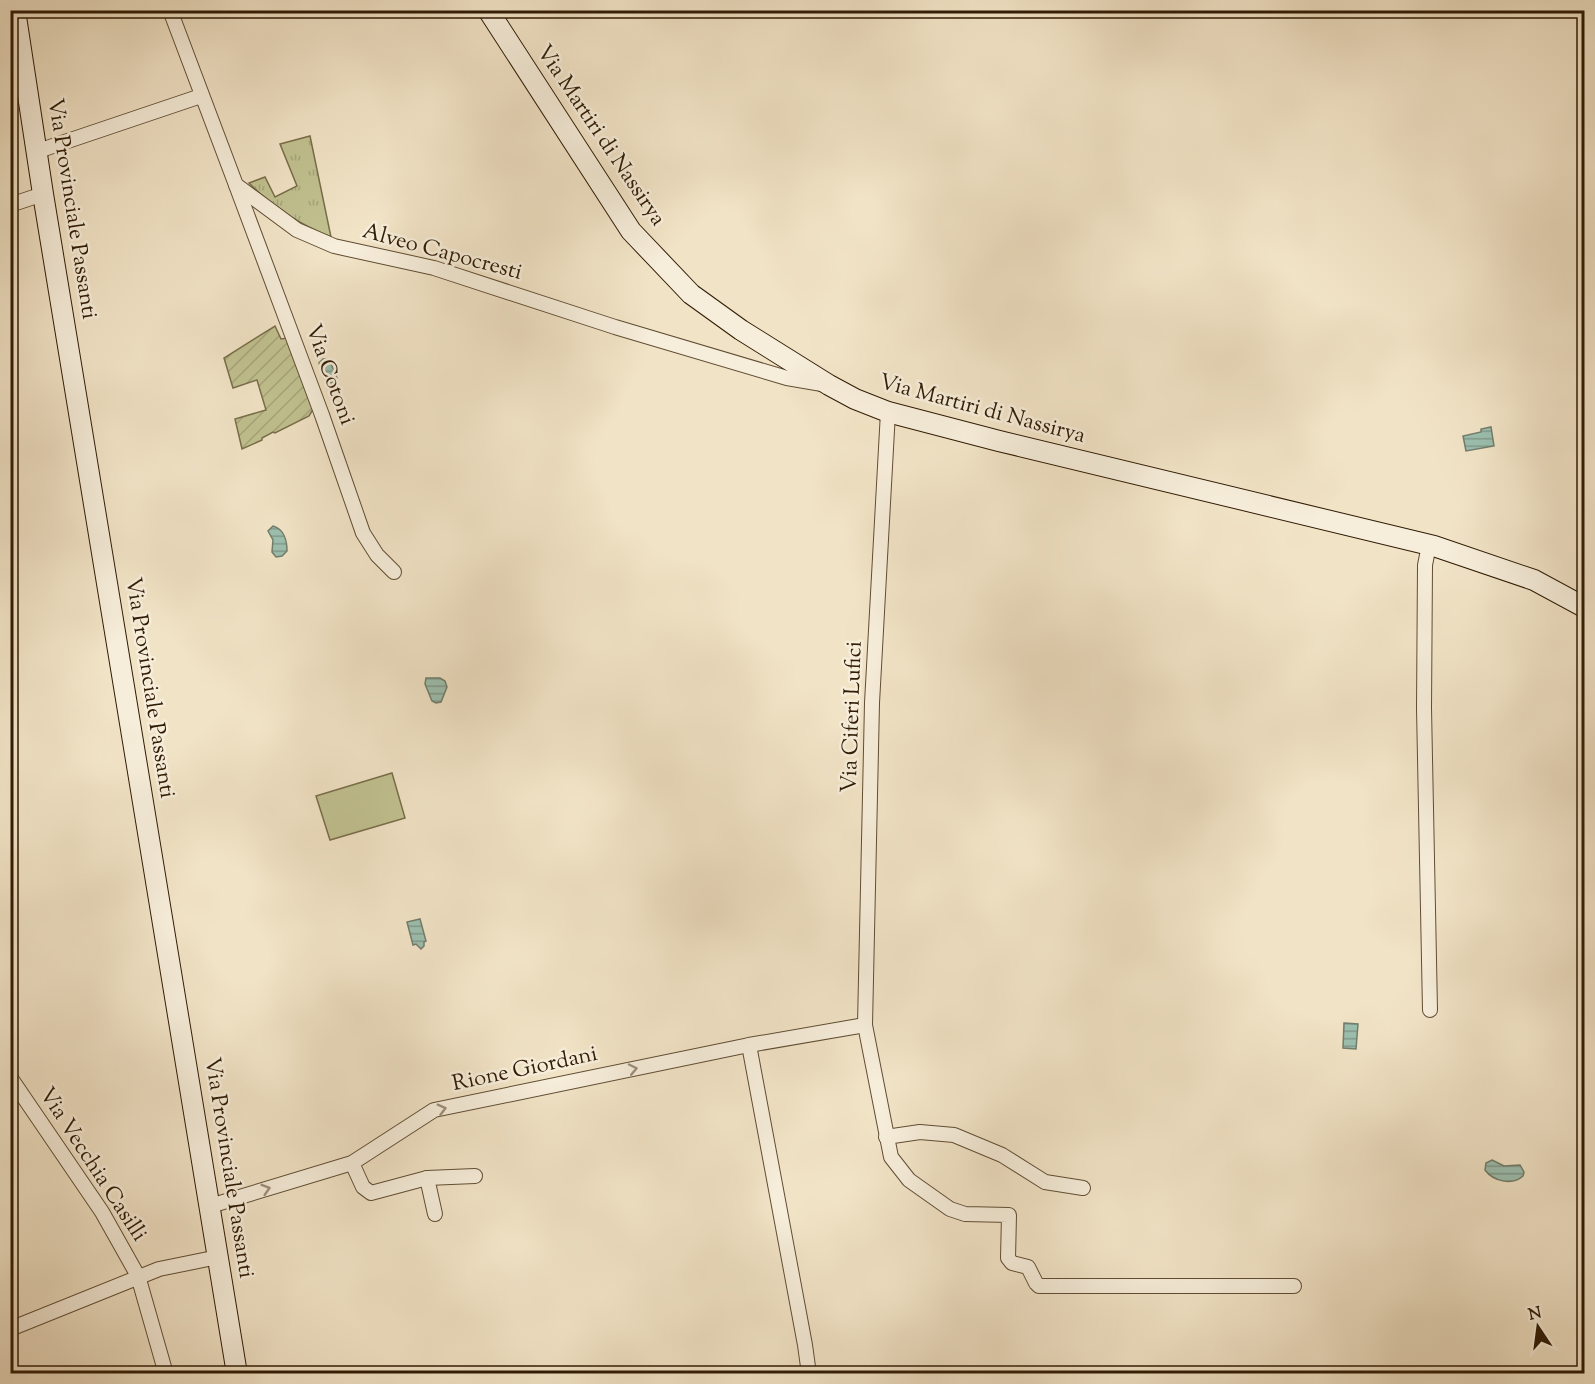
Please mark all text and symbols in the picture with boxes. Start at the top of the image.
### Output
street label: Via Martiri di Nassirya [527,39,673,233]
street label: Via Provinciale Passanti [38,96,104,322]
street label: Alveo Capocresti [359,216,525,290]
street label: Via Cotoni [296,320,362,430]
street label: Via Martiri di Nassirya [875,367,1089,453]
street label: Via Provinciale Passanti [116,575,182,801]
street label: Via Ciferi Lufici [834,641,872,793]
street label: Rione Giordani [449,1039,601,1101]
street label: Via Provinciale Passanti [195,1055,261,1281]
one-way arrow [627,1063,637,1076]
street label: Via Vecchia Casilli [30,1082,154,1248]
one-way arrow [437,1104,447,1117]
one-way arrow [260,1184,271,1196]
north arrow [1508,1297,1568,1357]
text: N [1526,1302,1544,1327]

